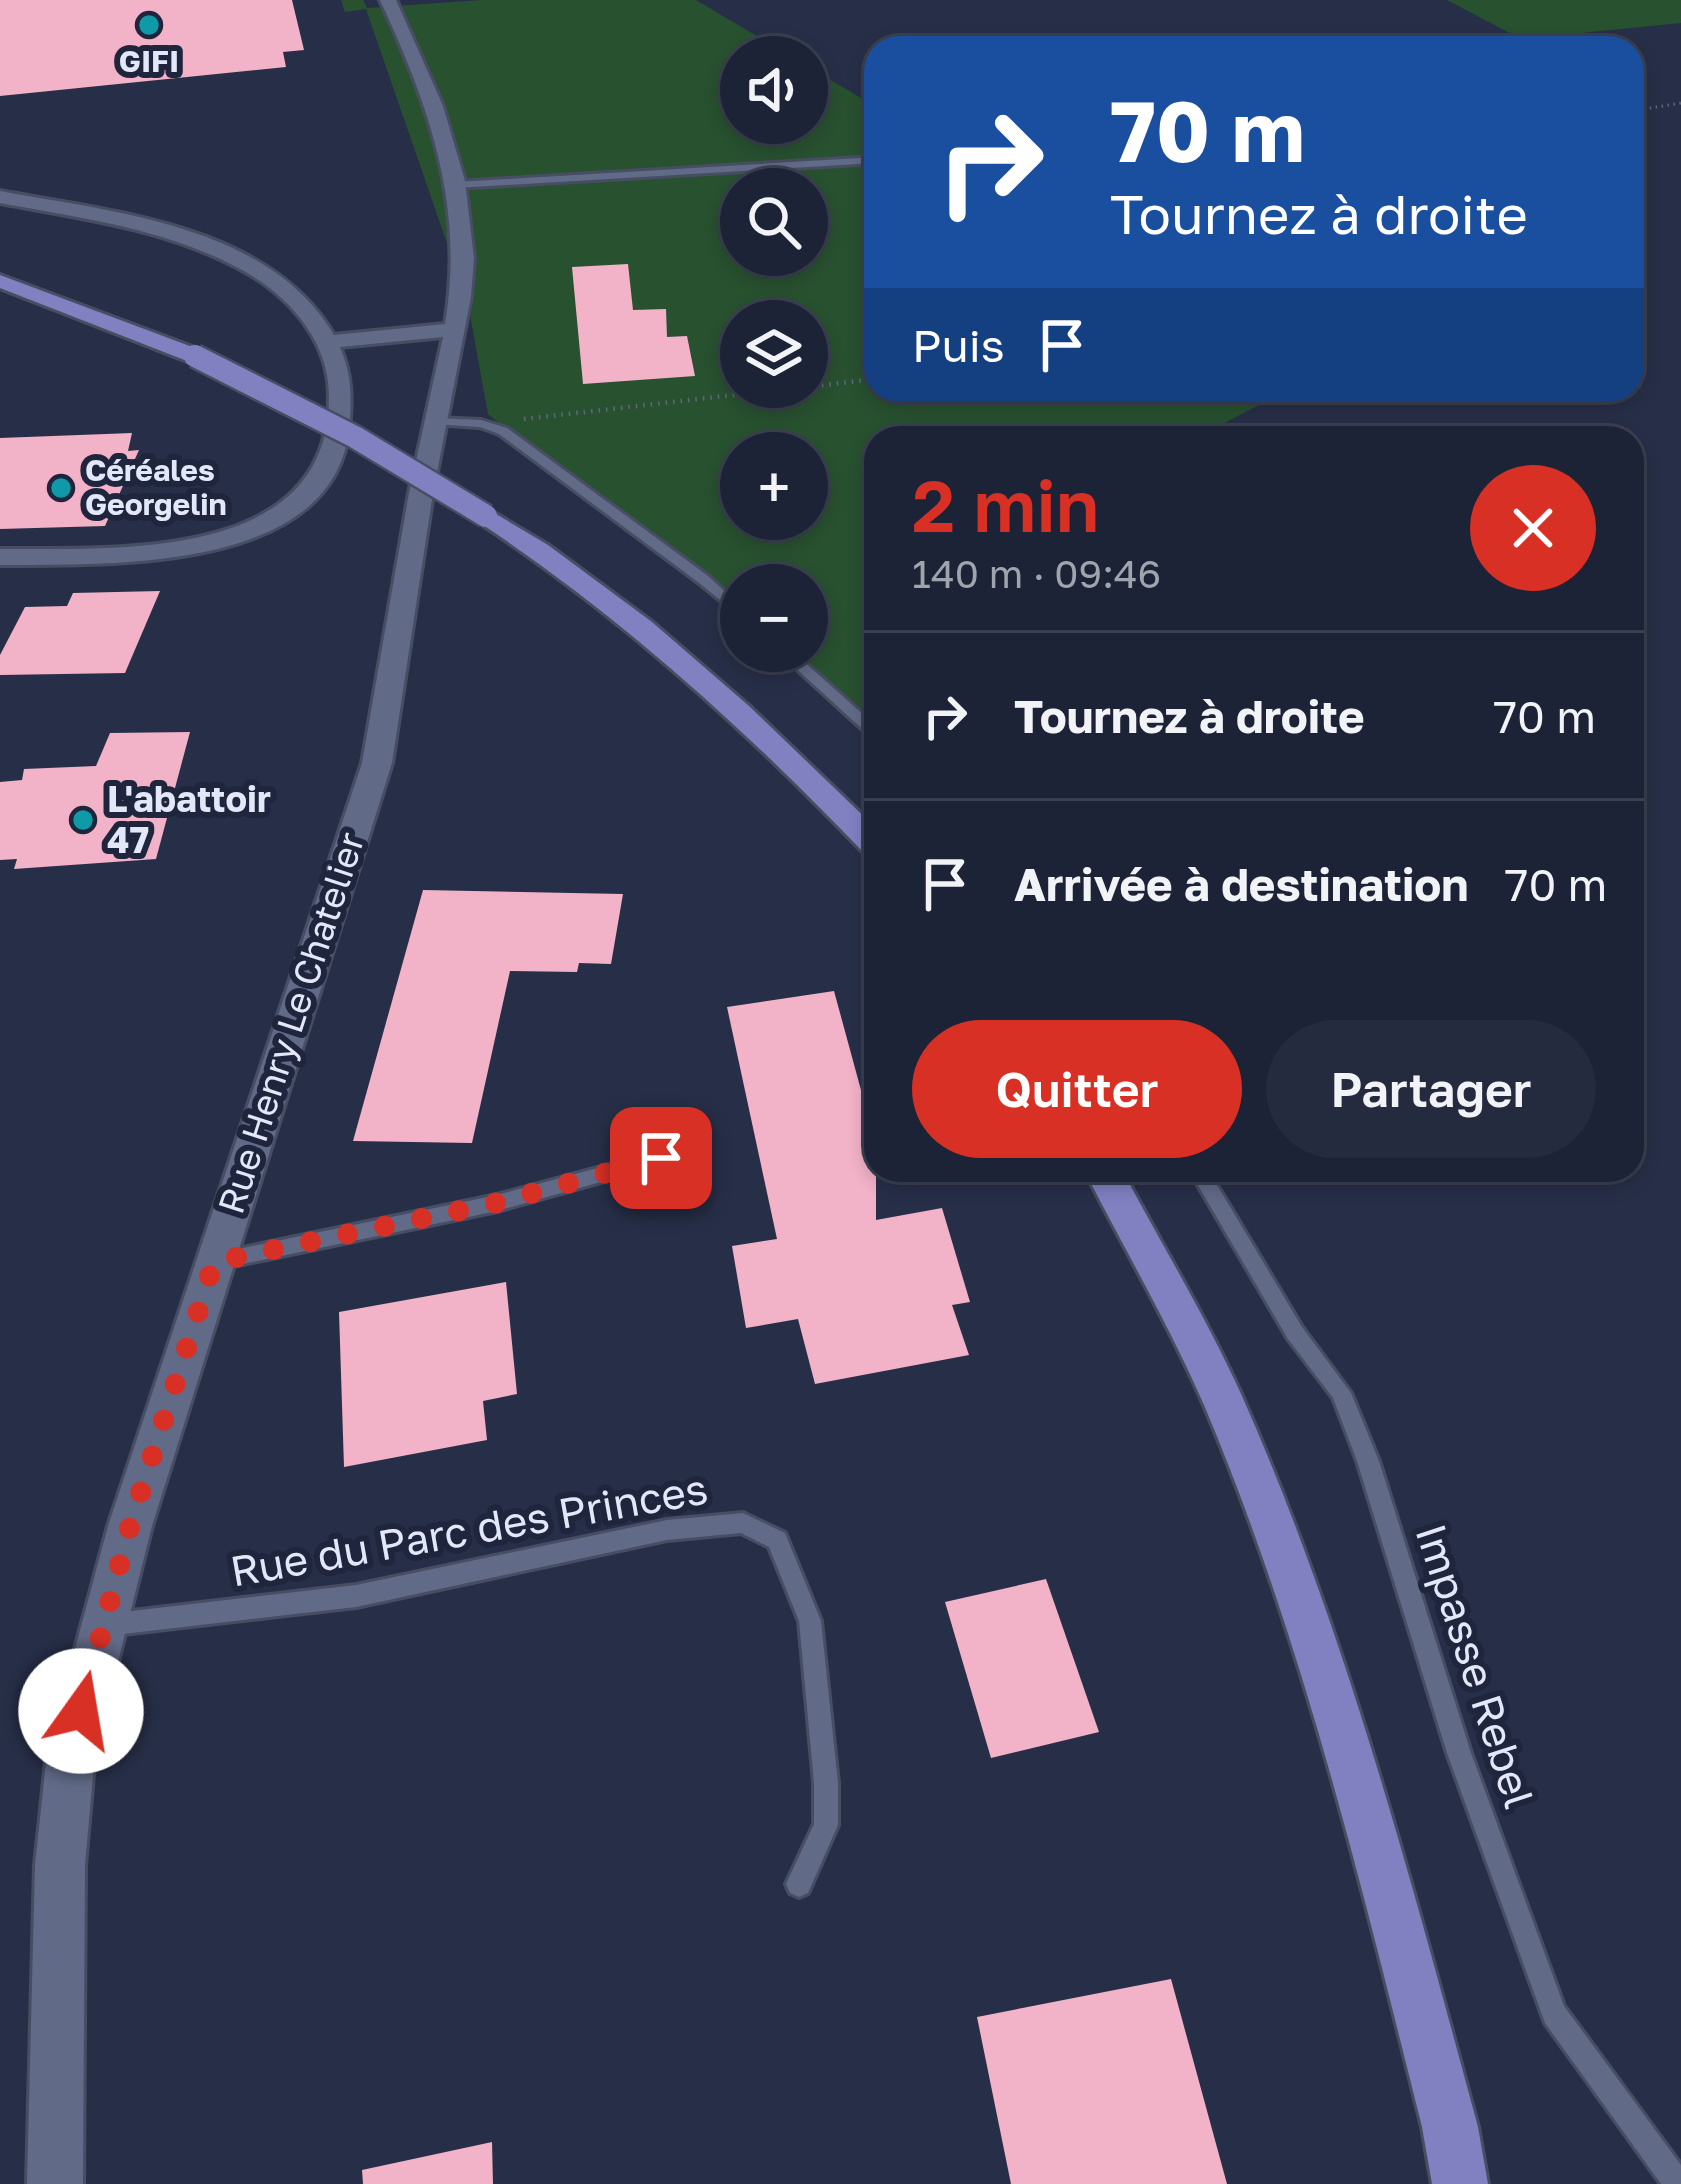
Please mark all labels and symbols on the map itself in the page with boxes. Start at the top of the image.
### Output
marker: GIFI [136,12,162,38]
place label: GIFI [119,43,179,79]
place label: Céréales Georgelin [85,452,227,522]
marker: Céréales Georgelin [48,475,74,501]
place label: L'abattoir 47 [107,777,271,861]
marker: L'abattoir 47 [70,807,96,833]
street label: Rue Henry Le Chatelier [209,827,372,1219]
pin [610,1107,712,1209]
street label: Rue du Parc des Princes [226,1462,711,1596]
street label: Impasse Rebel [1407,1517,1545,1814]
position arrow [18,1648,144,1774]

